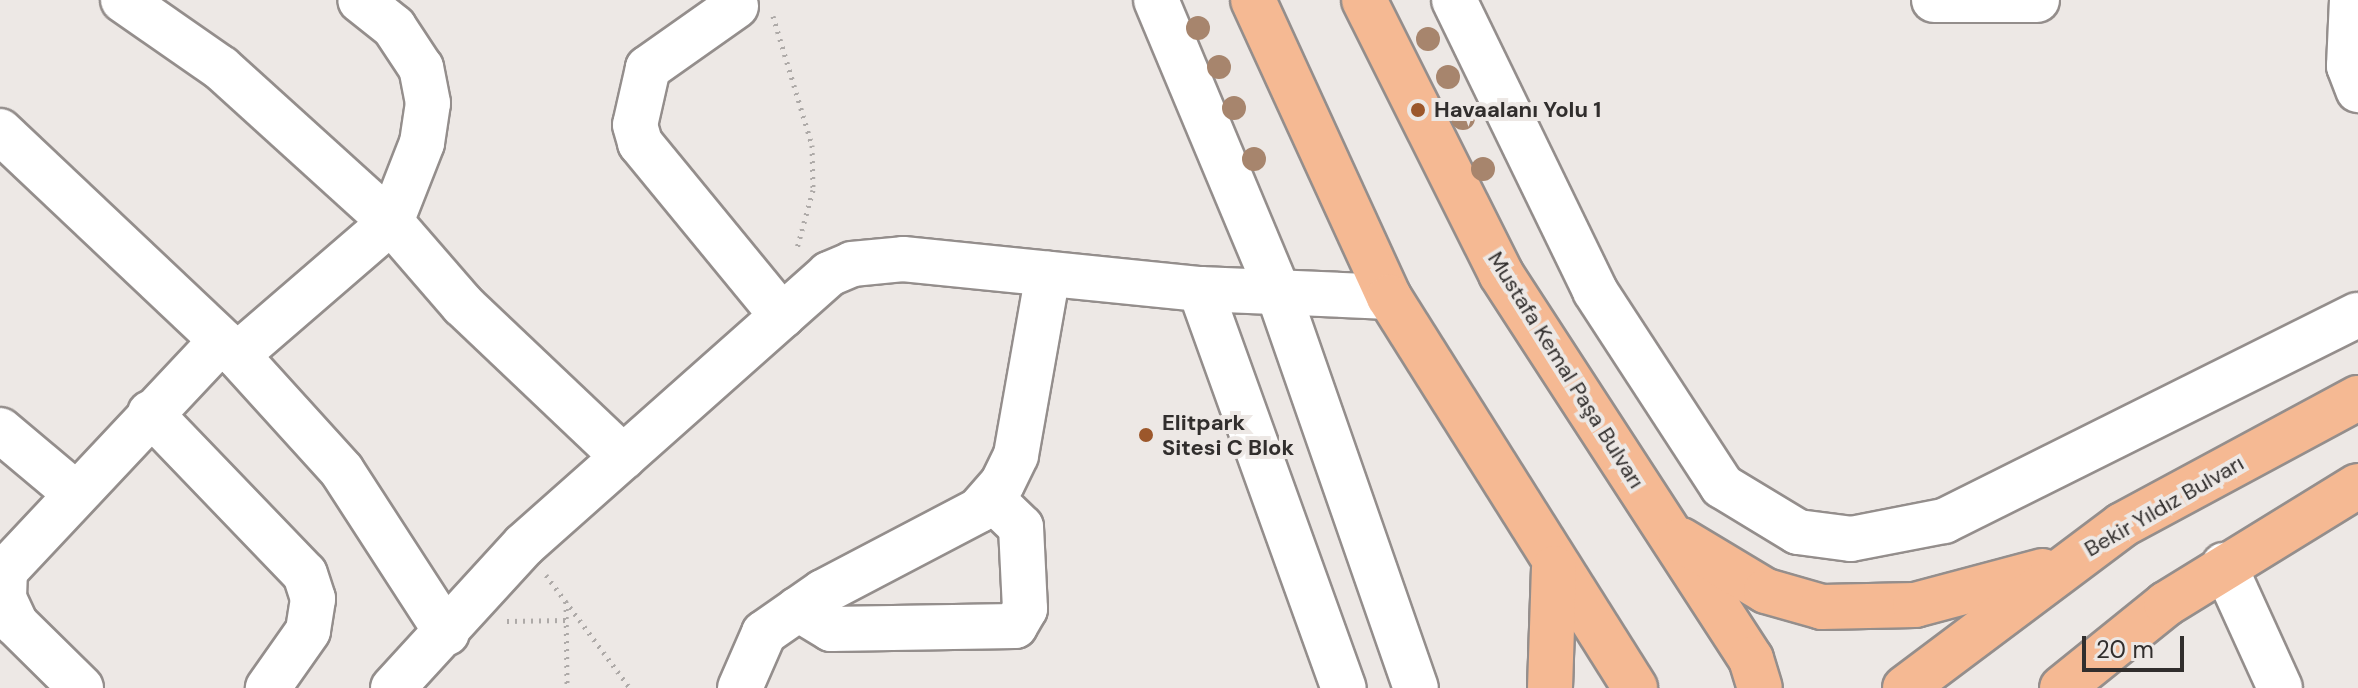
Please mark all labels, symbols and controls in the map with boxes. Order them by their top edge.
place label: Havaalanı Yolu 1 [1434,97,1601,123]
marker: Havaalanı Yolu 1 [1409,101,1427,119]
street label: Mustafa Kemal Paşa Bulvarı [1482,247,1650,493]
place label: Elitpark Sitesi C Blok [1162,409,1294,460]
marker: Elitpark Sitesi C Blok [1137,426,1155,444]
street label: Bekir Yıldız Bulvarı [2080,450,2248,562]
scale bar [2086,620,2188,670]
text: 20 m [2096,634,2154,665]

